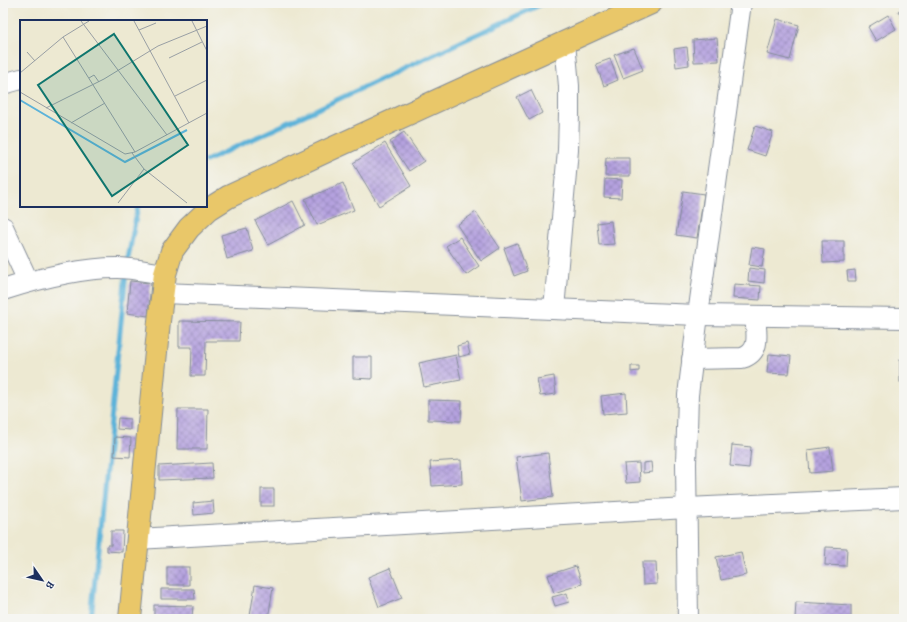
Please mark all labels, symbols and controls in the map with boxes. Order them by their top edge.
inset map [20,20,207,207]
north arrow [22,560,62,600]
text: B [42,578,59,593]

